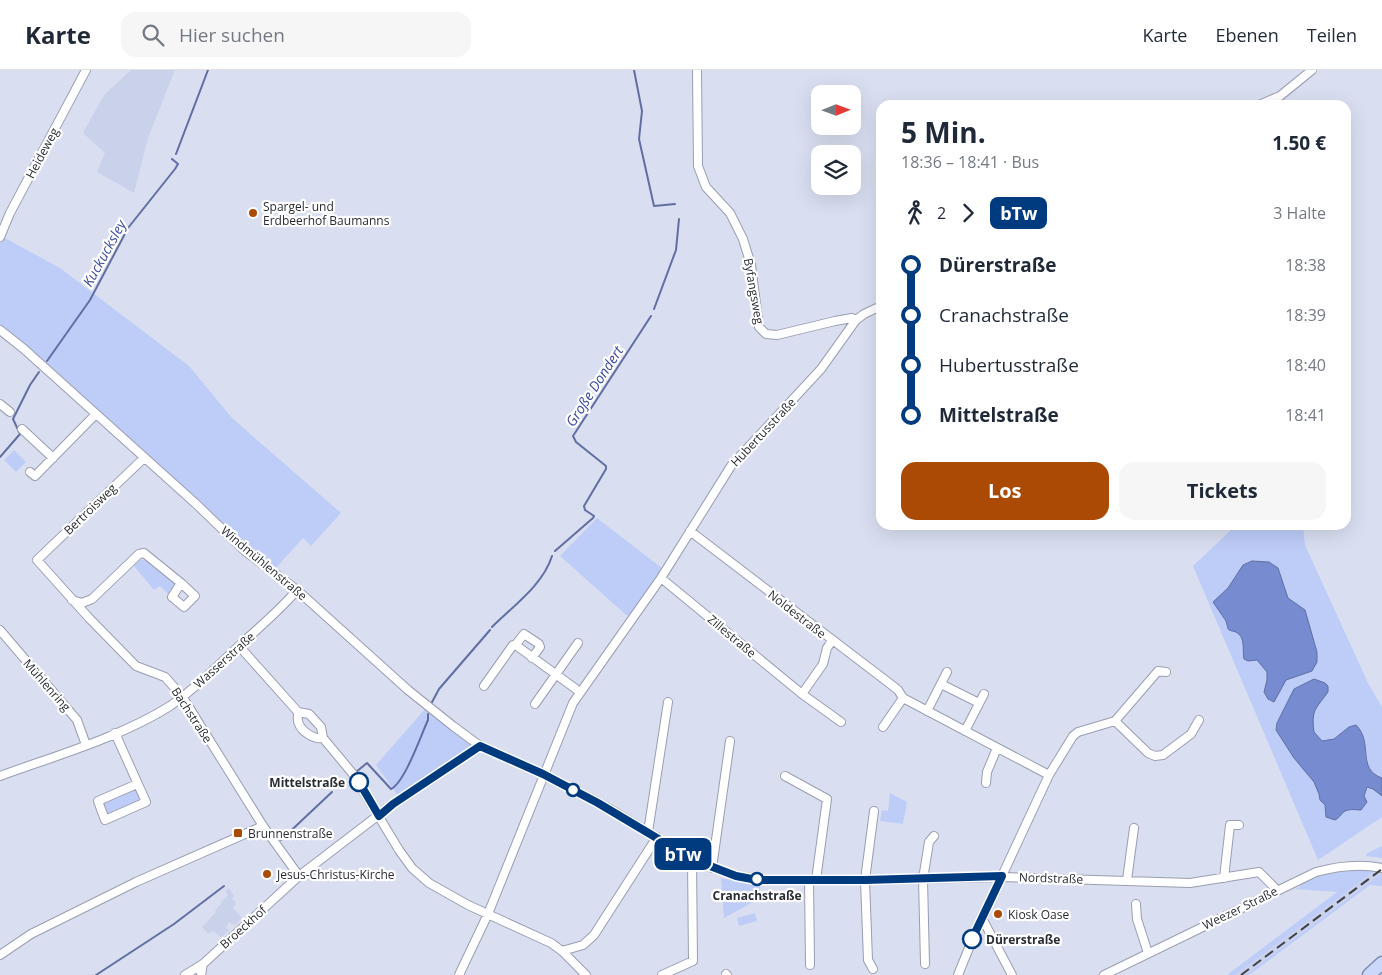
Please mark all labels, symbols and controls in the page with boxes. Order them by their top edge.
search box [121,12,471,57]
text: Karte [25,18,91,51]
icon: search [139,21,167,49]
text: Hier suchen [179,22,285,48]
text: Karte [1143,23,1187,47]
text: Ebenen [1215,23,1279,47]
text: Teilen [1307,23,1357,47]
north arrow [811,85,861,135]
map controls [811,85,861,195]
text: 5 Min. [901,113,986,151]
street label: Heideweg [22,124,63,181]
text: 1.50 € [1272,130,1326,156]
button: layers [811,145,861,195]
text: 18:36 – 18:41 · Bus [901,151,1039,173]
place label: Spargel- und Erdbeerhof Baumanns [263,198,390,229]
icon: walk [901,199,929,227]
icon: forward [954,199,982,227]
text: bTw [1000,201,1037,225]
text: 2 [937,202,946,224]
text: 3 Halte [1273,202,1326,224]
marker: Spargel- und Erdbeerhof Baumanns [247,207,259,219]
water label: Kuckucksley [78,215,131,290]
text: Dürerstraße [939,252,1057,278]
text: 18:38 [1285,254,1326,276]
street label: Byfangsweg [740,257,768,326]
text: Cranachstraße [939,302,1069,328]
text: 18:39 [1285,304,1326,326]
water label: Große Dondert [561,341,628,430]
text: Hubertusstraße [939,352,1079,378]
text: 18:40 [1285,354,1326,376]
street label: Hubertusstraße [727,394,800,470]
text: Mittelstraße [939,402,1059,428]
text: 18:41 [1285,404,1326,426]
button: Los [901,462,1109,520]
button: Tickets [1119,462,1326,520]
street label: Bertroisweg [60,479,120,538]
street label: Windmühlenstraße [217,522,311,604]
street label: Noldestraße [765,586,830,642]
street label: Zillestraße [704,611,760,661]
street label: Wasserstraße [190,628,258,692]
street label: Mühlenring [19,655,75,715]
street label: Bachstraße [168,684,217,746]
marker: Mittelstraße [349,772,369,792]
place label: Mittelstraße [269,774,345,791]
unlabelled marker [566,783,580,797]
place label: Brunnenstraße [248,825,333,842]
marker: Brunnenstraße [232,827,244,839]
line badge: bTw [654,838,712,870]
text: bTw [664,842,702,866]
place label: Jesus-Christus-Kirche [276,866,395,883]
marker: Jesus-Christus-Kirche [261,868,273,880]
street label: Nordstraße [1019,868,1084,888]
marker: Cranachstraße [750,872,764,886]
street label: Weezer Straße [1200,882,1281,934]
place label: Cranachstraße [712,887,802,904]
street label: Broeckhof [216,901,271,952]
place label: Kiosk Oase [1008,906,1069,923]
marker: Kiosk Oase [992,908,1004,920]
marker: Dürerstraße [962,929,982,949]
place label: Dürerstraße [986,931,1060,948]

